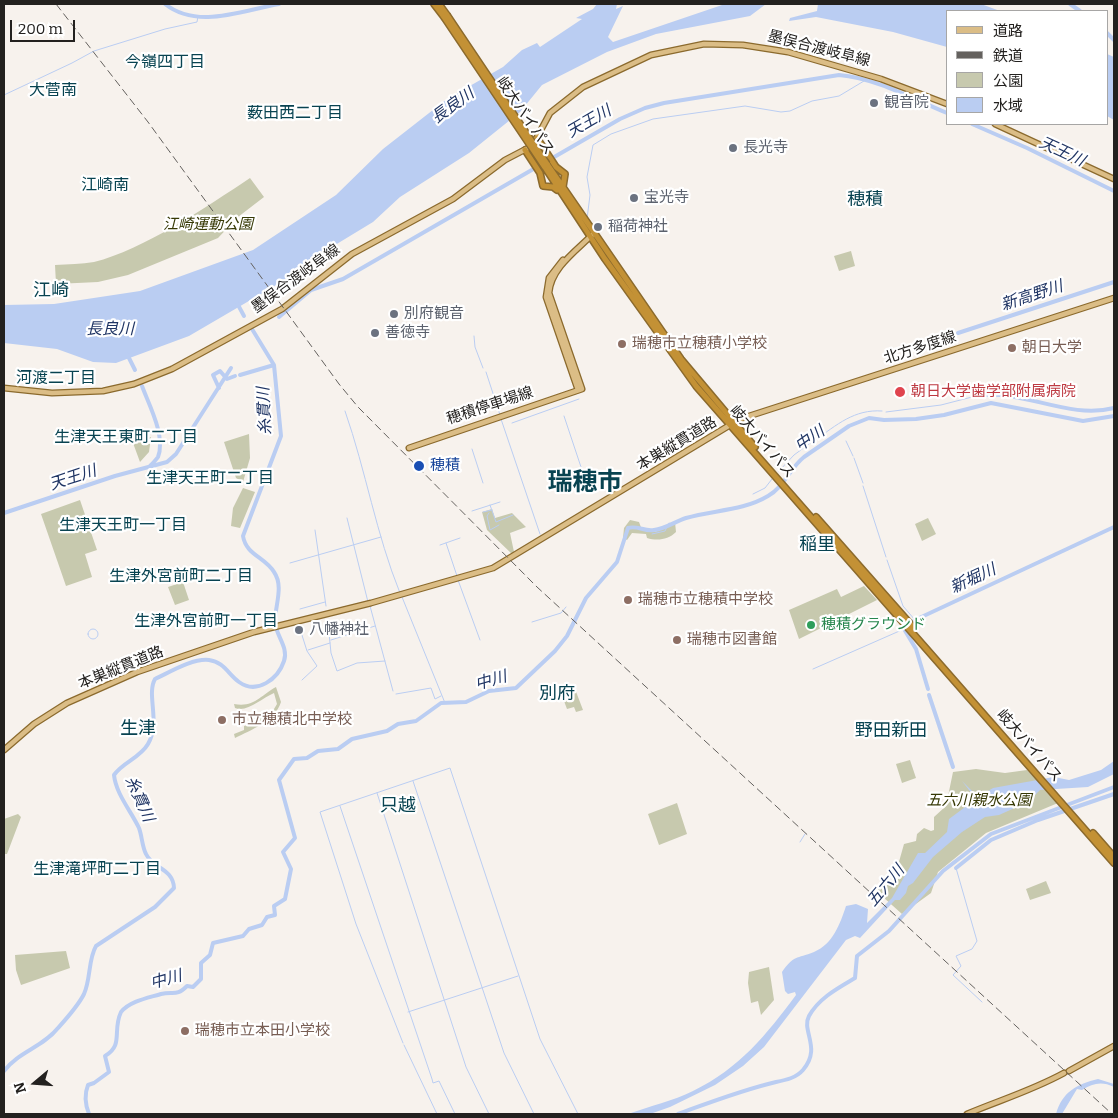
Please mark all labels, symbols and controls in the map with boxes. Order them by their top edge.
scale bar [12,10,78,42]
legend [946,10,1108,125]
text: 200 m [18,20,63,38]
text: 道路 [993,22,1023,40]
street label: 墨俣合渡岐阜線 [766,28,872,70]
text: 鉄道 [993,47,1023,65]
district label: 今嶺四丁目 [125,53,205,73]
text: 公園 [993,72,1023,90]
street label: 岐大バイパス [492,74,558,158]
district label: 大菅南 [29,81,77,101]
water label: 長良川 [428,84,478,128]
place label: 観音院 [884,94,929,112]
marker: 観音院 [868,97,880,109]
text: 水域 [993,97,1023,115]
water label: 天王川 [563,102,615,142]
district label: 薮田西二丁目 [247,104,343,124]
water label: 天王川 [1036,133,1088,171]
place label: 長光寺 [743,139,788,157]
marker: 長光寺 [727,142,739,154]
district label: 江崎南 [81,176,129,196]
place label: 宝光寺 [644,189,689,207]
district label: 穂積 [847,189,883,211]
marker: 宝光寺 [628,192,640,204]
park label: 江崎運動公園 [163,216,253,234]
place label: 稲荷神社 [608,218,668,236]
marker: 稲荷神社 [592,221,604,233]
street label: 墨俣合渡岐阜線 [248,241,344,317]
water label: 新高野川 [999,277,1065,315]
district label: 江崎 [33,280,69,302]
place label: 別府観音 [404,305,464,323]
marker: 別府観音 [388,308,400,320]
water label: 長良川 [86,320,134,340]
place label: 善徳寺 [385,324,430,342]
marker: 善徳寺 [369,327,381,339]
street label: 北方多度線 [882,328,958,368]
place label: 瑞穂市立穂積小学校 [632,335,767,353]
marker: 瑞穂市立穂積小学校 [616,338,628,350]
place label: 朝日大学 [1022,339,1082,357]
marker: 朝日大学 [1006,342,1018,354]
district label: 河渡二丁目 [16,369,96,389]
place label: 朝日大学歯学部附属病院 [911,383,1076,401]
street label: 穂積停車場線 [444,384,536,428]
marker: 朝日大学歯学部附属病院 [893,385,907,399]
water label: 糸貫川 [254,387,276,435]
street label: 岐大バイパス [726,402,798,482]
street label: 本巣縦貫道路 [634,413,720,475]
water label: 中川 [791,422,829,456]
district label: 生津天王東町二丁目 [54,428,198,448]
place label: 穂積 [430,457,460,475]
marker: 穂積 [412,459,426,473]
water label: 天王川 [47,461,99,495]
district label: 瑞穂市 [548,468,622,498]
district label: 生津天王町二丁目 [146,469,274,489]
district label: 生津天王町一丁目 [59,516,187,536]
district label: 稲里 [799,534,835,556]
water label: 新堀川 [947,560,999,598]
district label: 生津外宮前町二丁目 [109,567,253,587]
place label: 瑞穂市立穂積中学校 [638,591,773,609]
marker: 瑞穂市立穂積中学校 [622,594,634,606]
district label: 生津外宮前町一丁目 [134,612,278,632]
place label: 穂積グラウンド [821,616,926,634]
marker: 穂積グラウンド [805,619,817,631]
place label: 八幡神社 [309,621,369,639]
marker: 八幡神社 [293,624,305,636]
place label: 瑞穂市図書館 [687,631,777,649]
marker: 瑞穂市図書館 [671,634,683,646]
street label: 本巣縦貫道路 [76,643,166,693]
water label: 中川 [473,667,509,695]
district label: 別府 [539,683,575,705]
street label: 岐大バイパス [993,706,1065,786]
place label: 市立穂積北中学校 [232,711,352,729]
marker: 市立穂積北中学校 [216,714,228,726]
district label: 生津 [120,718,156,740]
district label: 野田新田 [855,720,927,742]
water label: 糸貫川 [120,773,158,825]
park label: 五六川親水公園 [927,792,1031,810]
district label: 只越 [380,795,416,817]
district label: 生津滝坪町二丁目 [33,860,161,880]
water label: 五六川 [863,861,909,911]
water label: 中川 [148,967,184,993]
place label: 瑞穂市立本田小学校 [195,1022,330,1040]
marker: 瑞穂市立本田小学校 [179,1025,191,1037]
north arrow [10,1058,60,1108]
text: N [11,1080,30,1096]

